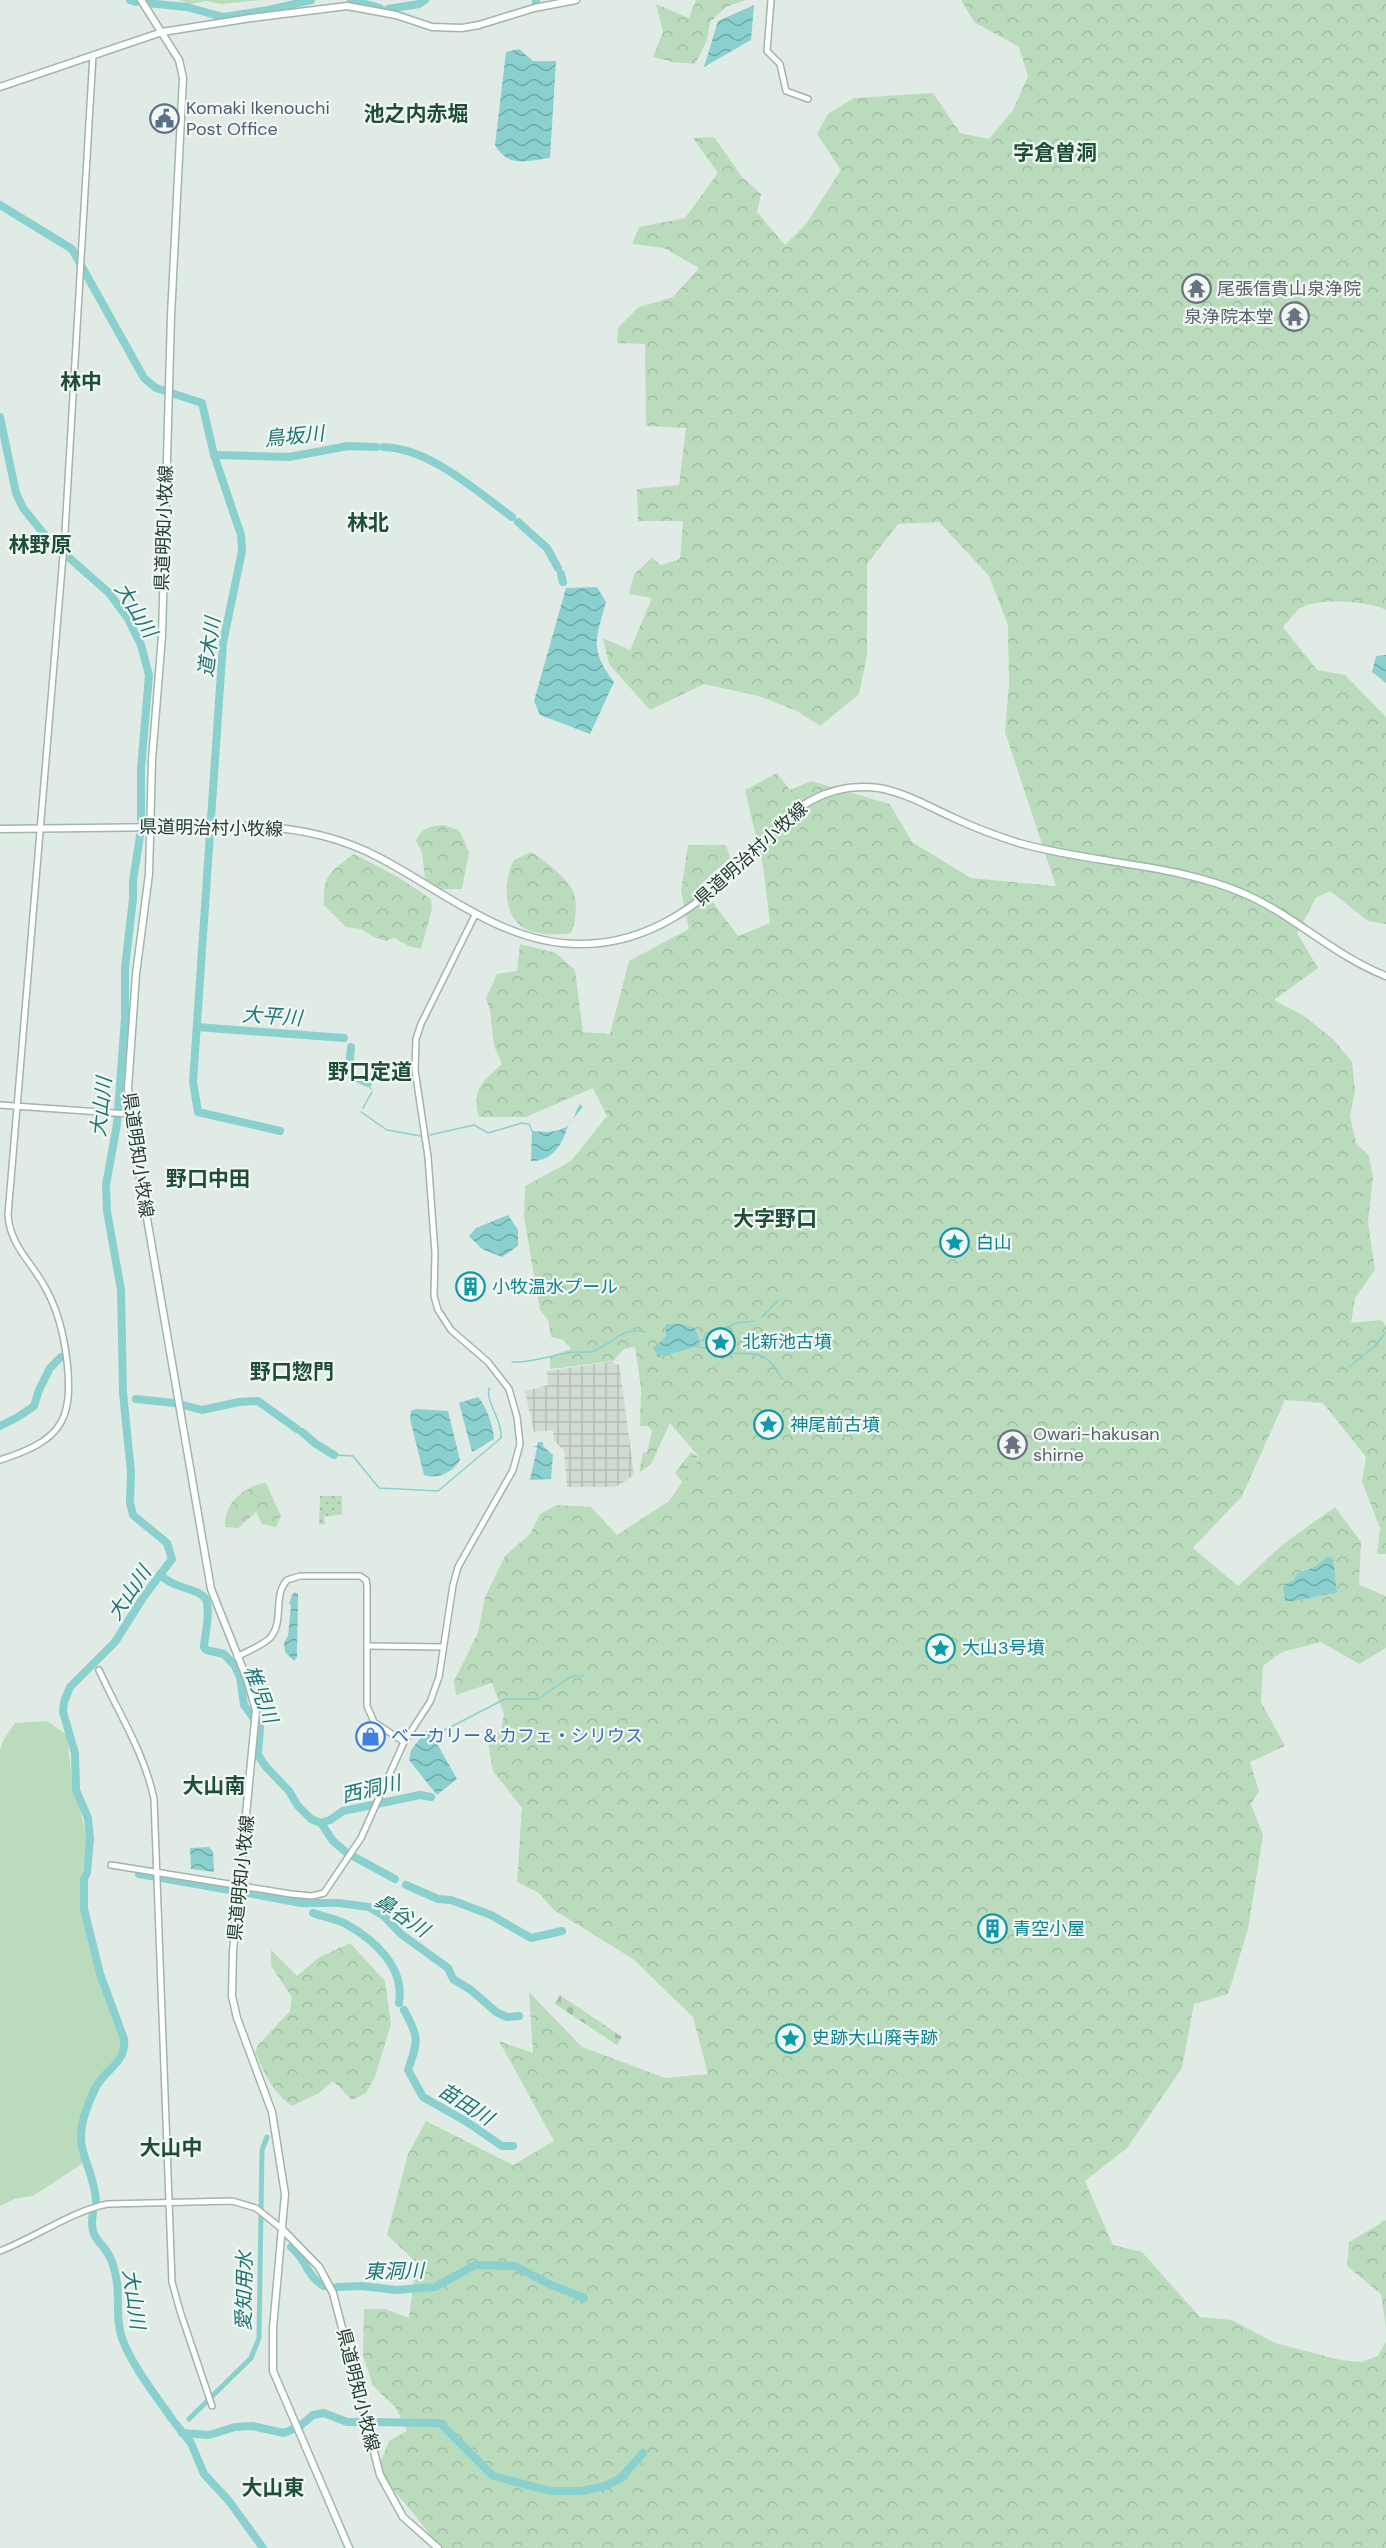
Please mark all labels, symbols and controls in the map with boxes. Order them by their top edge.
place label: Komaki Ikenouchi Post Office [186,96,330,141]
district label: 池之内赤堀 [364,100,469,128]
public building icon: Komaki Ikenouchi Post Office [149,102,181,134]
district label: 字倉曽洞 [1013,139,1097,167]
temple icon: 尾張信貴山泉浄院 [1180,273,1212,305]
place label: 尾張信貴山泉浄院 [1217,277,1361,301]
temple icon: 泉浄院本堂 [1279,301,1311,333]
place label: 泉浄院本堂 [1184,305,1274,329]
district label: 林中 [60,368,102,396]
water label: 鳥坂川 [263,420,327,452]
street label: 県道明知小牧線 [150,465,178,591]
district label: 林北 [347,509,389,537]
district label: 林野原 [9,531,72,559]
water label: 大山川 [109,578,164,644]
water label: 道木川 [192,614,226,678]
street label: 県道明治村小牧線 [689,797,813,911]
street label: 県道明治村小牧線 [139,815,283,841]
water label: 大平川 [241,1001,305,1031]
district label: 野口定道 [328,1058,412,1086]
water label: 大山川 [85,1074,117,1138]
street label: 県道明知小牧線 [117,1091,159,1219]
district label: 野口中田 [166,1165,250,1193]
district label: 大字野口 [733,1205,817,1233]
place icon: 白山 [939,1227,971,1259]
place label: 白山 [976,1231,1012,1255]
building icon: 小牧温水プール [455,1271,487,1303]
place label: 小牧温水プール [492,1275,618,1299]
place icon: 北新池古墳 [705,1326,737,1358]
place label: 北新池古墳 [742,1330,832,1354]
district label: 野口惣門 [250,1358,334,1386]
place icon: 神尾前古墳 [753,1409,785,1441]
place label: 神尾前古墳 [790,1413,880,1437]
place label: Owari-hakusan shirne [1033,1422,1160,1467]
temple icon: Owari-hakusan shirne [996,1428,1028,1460]
water label: 大山川 [101,1559,158,1625]
place icon: 大山3号墳 [925,1632,957,1664]
place label: 大山3号墳 [962,1636,1045,1660]
water label: 椎児川 [238,1661,285,1729]
shop icon: ベーカリー＆カフェ・シリウス [354,1720,386,1752]
place label: ベーカリー＆カフェ・シリウス [391,1724,643,1748]
water label: 西洞川 [339,1769,405,1808]
district label: 大山南 [183,1772,246,1800]
street label: 県道明知小牧線 [222,1814,260,1942]
water label: 鼻谷川 [370,1887,436,1944]
building icon: 青空小屋 [976,1913,1008,1945]
place label: 青空小屋 [1013,1917,1085,1941]
place icon: 史跡大山廃寺跡 [775,2022,807,2054]
place label: 史跡大山廃寺跡 [812,2026,938,2050]
water label: 苗田川 [434,2077,500,2132]
district label: 大山中 [140,2134,203,2162]
water label: 愛知用水 [230,2249,258,2331]
water label: 東洞川 [364,2257,426,2285]
water label: 大山川 [117,2267,151,2332]
street label: 県道明知小牧線 [331,2326,385,2454]
district label: 大山東 [242,2474,305,2502]

